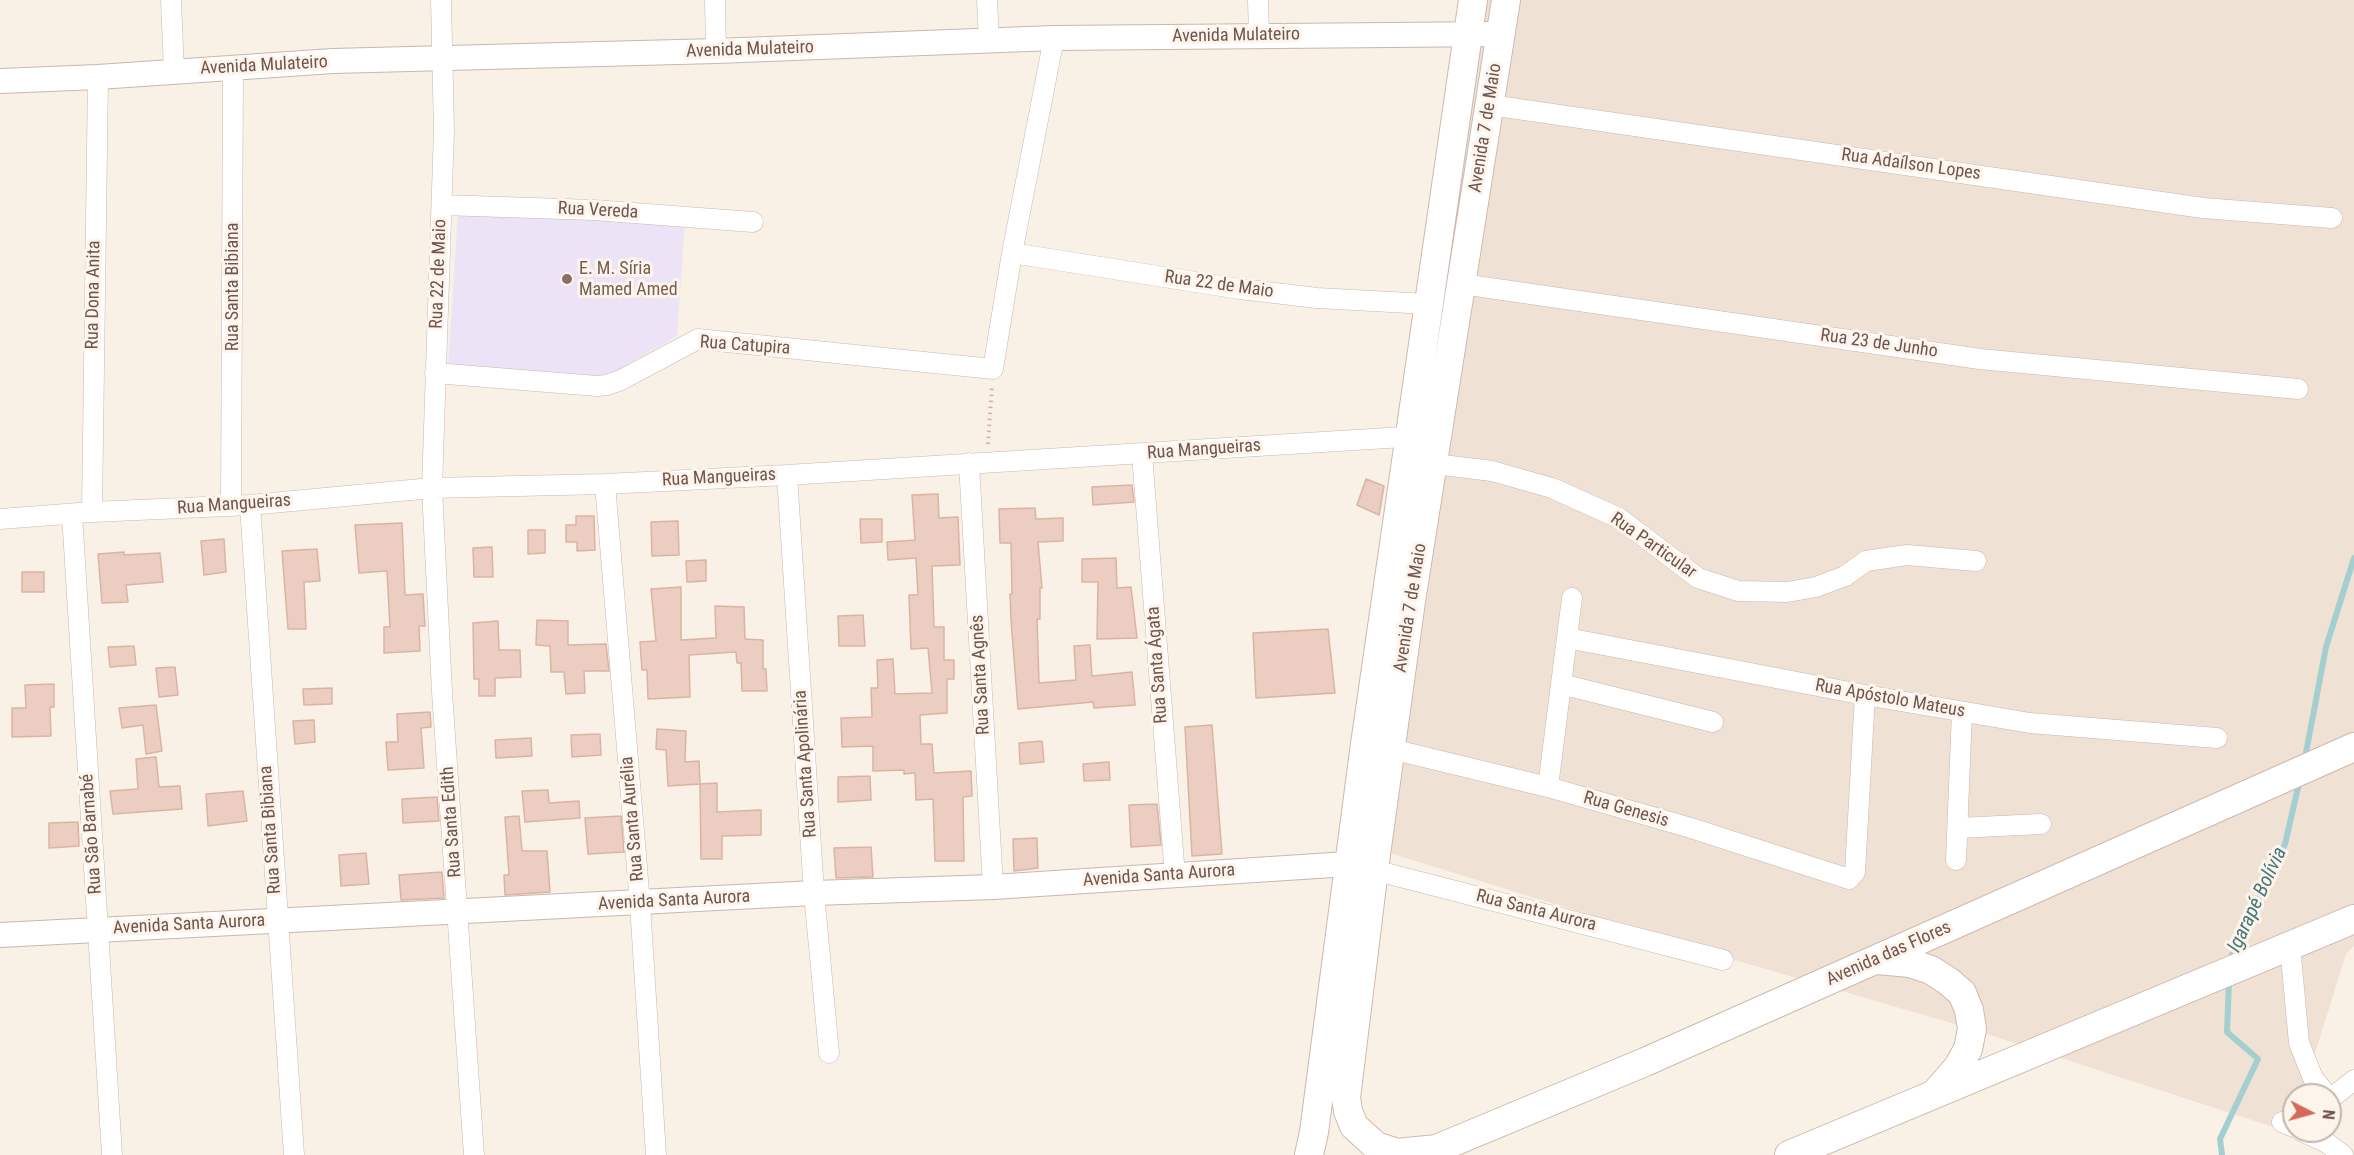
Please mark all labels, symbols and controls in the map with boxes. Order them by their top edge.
street label: Avenida Mulateiro [1172,24,1300,48]
street label: Avenida Mulateiro [686,37,814,63]
street label: Avenida Mulateiro [200,52,328,80]
street label: Avenida 7 de Maio [1465,62,1507,194]
street label: Rua Adaílson Lopes [1840,145,1982,185]
street label: Rua Vereda [557,198,639,224]
street label: Rua 22 de Maio [426,219,452,329]
street label: Rua Santa Bibiana [222,223,244,351]
street label: Rua Dona Anita [82,240,106,350]
place label: E. M. Síria Mamed Amed [579,258,678,300]
street label: Rua 22 de Maio [1163,267,1275,303]
marker: E. M. Síria Mamed Amed [560,272,574,286]
street label: Rua 23 de Junho [1819,325,1939,363]
street label: Rua Catupira [699,332,791,360]
street label: Rua Mangueiras [1146,435,1262,465]
street label: Rua Mangueiras [661,464,777,492]
street label: Rua Mangueiras [176,490,292,520]
street label: Rua Particular [1606,508,1700,584]
street label: Avenida 7 de Maio [1390,542,1432,674]
street label: Rua Santa Ágata [1143,606,1173,724]
street label: Rua Santa Agnês [967,614,995,736]
street label: Rua Apóstolo Mateus [1813,675,1967,723]
street label: Rua Santa Apolinária [790,689,822,839]
street label: Rua Santa Aurélia [617,756,649,882]
street label: Rua Santa Bibiana [256,765,286,895]
street label: Rua Santa Edith [437,766,467,878]
street label: Rua São Barnabé [77,773,107,895]
street label: Rua Genesis [1581,788,1671,832]
water label: Igarapé Bolívia [2223,844,2293,956]
street label: Avenida Santa Aurora [1082,860,1236,892]
street label: Avenida Santa Aurora [597,886,751,916]
street label: Rua Santa Aurora [1474,886,1598,936]
street label: Avenida Santa Aurora [112,910,266,940]
street label: Avenida das Flores [1823,917,1955,991]
north arrow [2282,1083,2342,1143]
text: N [2318,1109,2338,1121]

